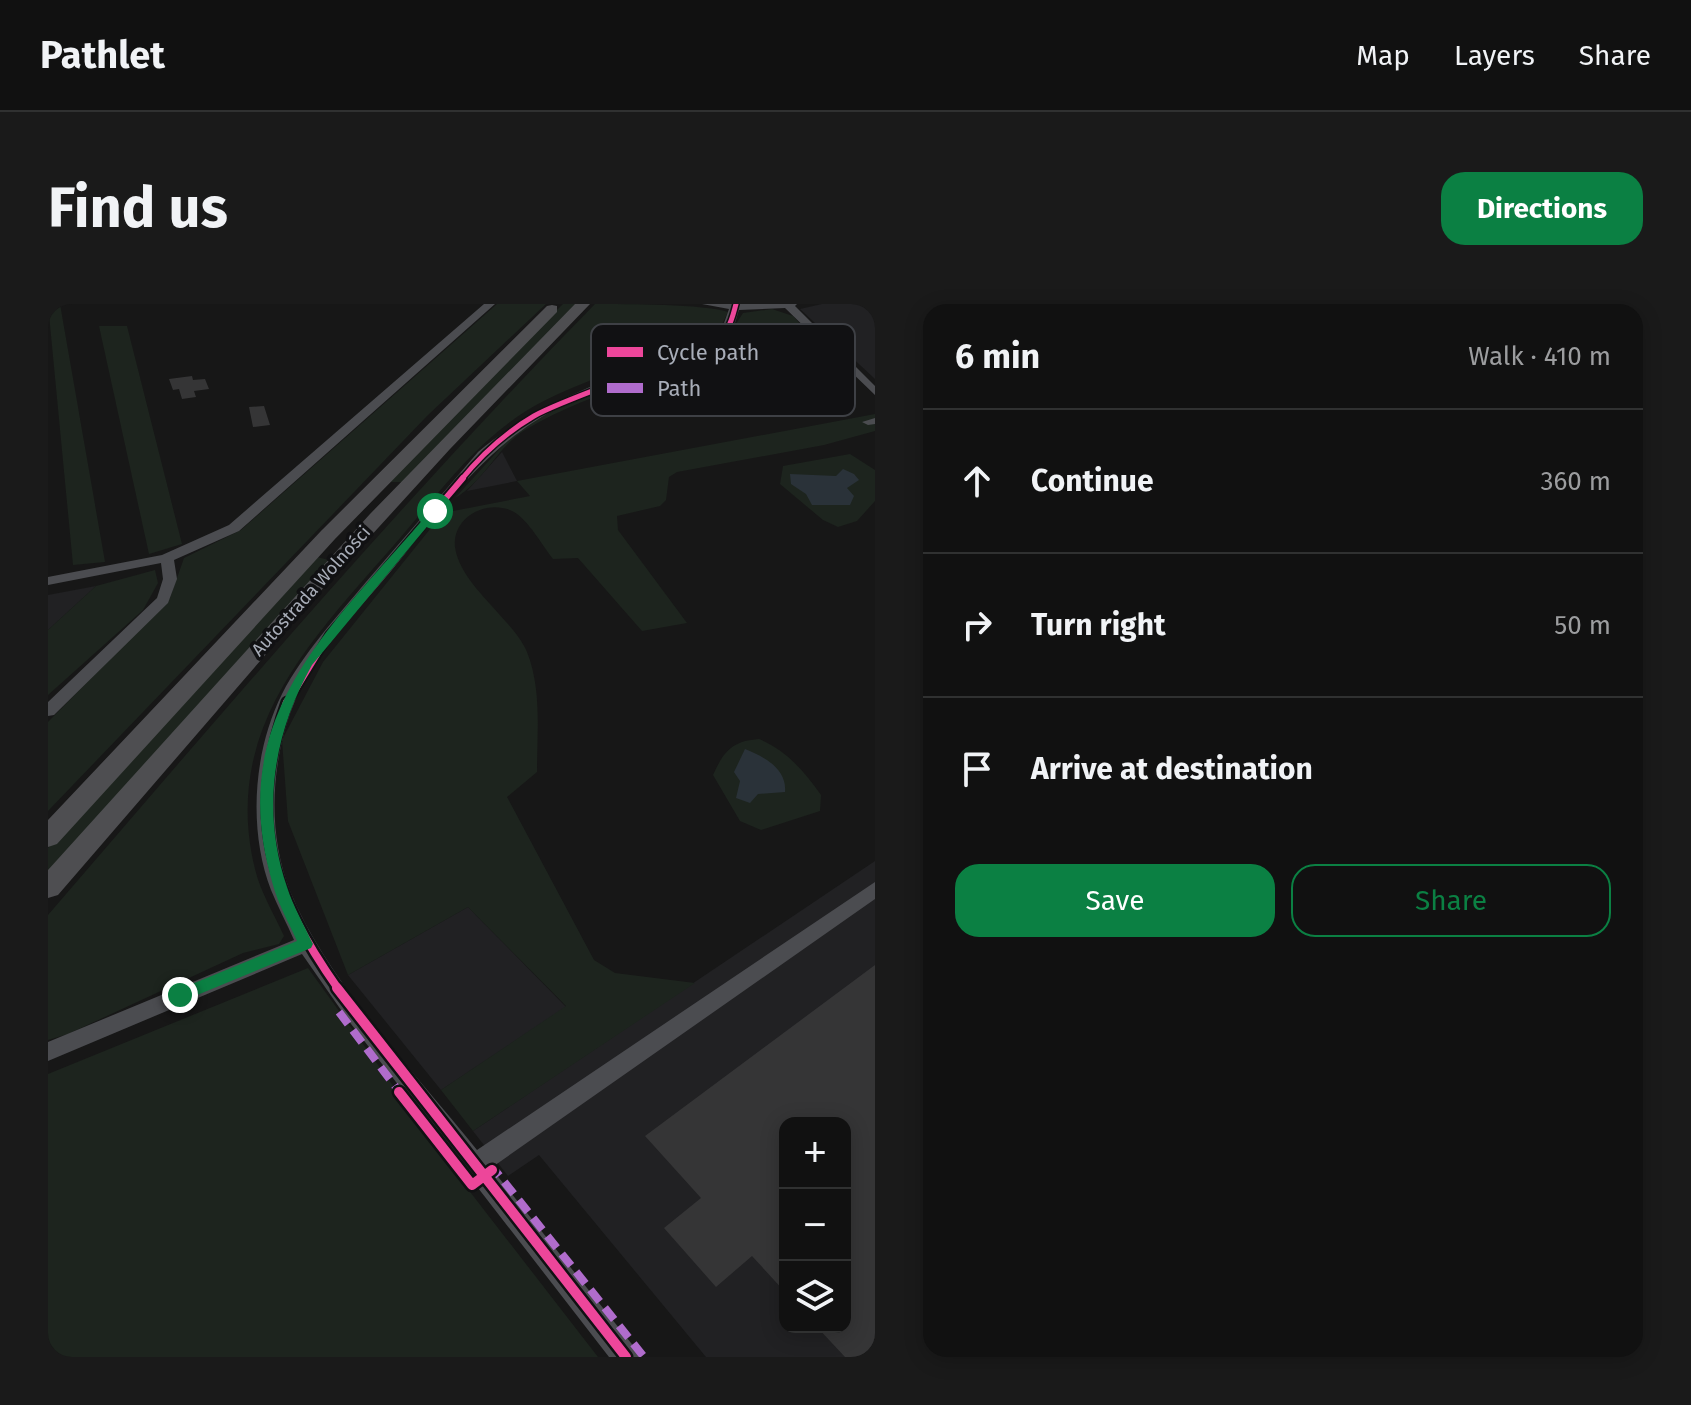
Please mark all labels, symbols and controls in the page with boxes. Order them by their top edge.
text: Pathlet [40,32,165,78]
text: Map [1356,39,1410,72]
text: Layers [1454,39,1535,72]
text: Share [1579,39,1651,72]
button: Directions [1441,172,1643,245]
text: Find us [48,175,228,242]
legend [591,324,855,416]
text: 6 min [955,336,1040,377]
text: Cycle path [657,339,759,366]
text: Walk · 410 m [1468,341,1611,372]
text: Path [657,375,701,402]
icon: ahead [955,459,999,503]
text: Continue [1031,463,1154,499]
text: 360 m [1540,466,1611,497]
route start [417,493,453,529]
street label: Autostrada Wolności [247,521,375,661]
icon: right [955,603,999,647]
text: Turn right [1031,607,1166,643]
text: 50 m [1554,610,1611,641]
icon: arrive [955,747,999,791]
text: Arrive at destination [1031,751,1313,787]
button: Save [955,864,1275,937]
button: Share [1291,864,1611,937]
route end [162,977,198,1013]
map controls [779,1117,851,1333]
button: + [779,1117,851,1189]
button: − [779,1189,851,1261]
button: layers [779,1261,851,1333]

